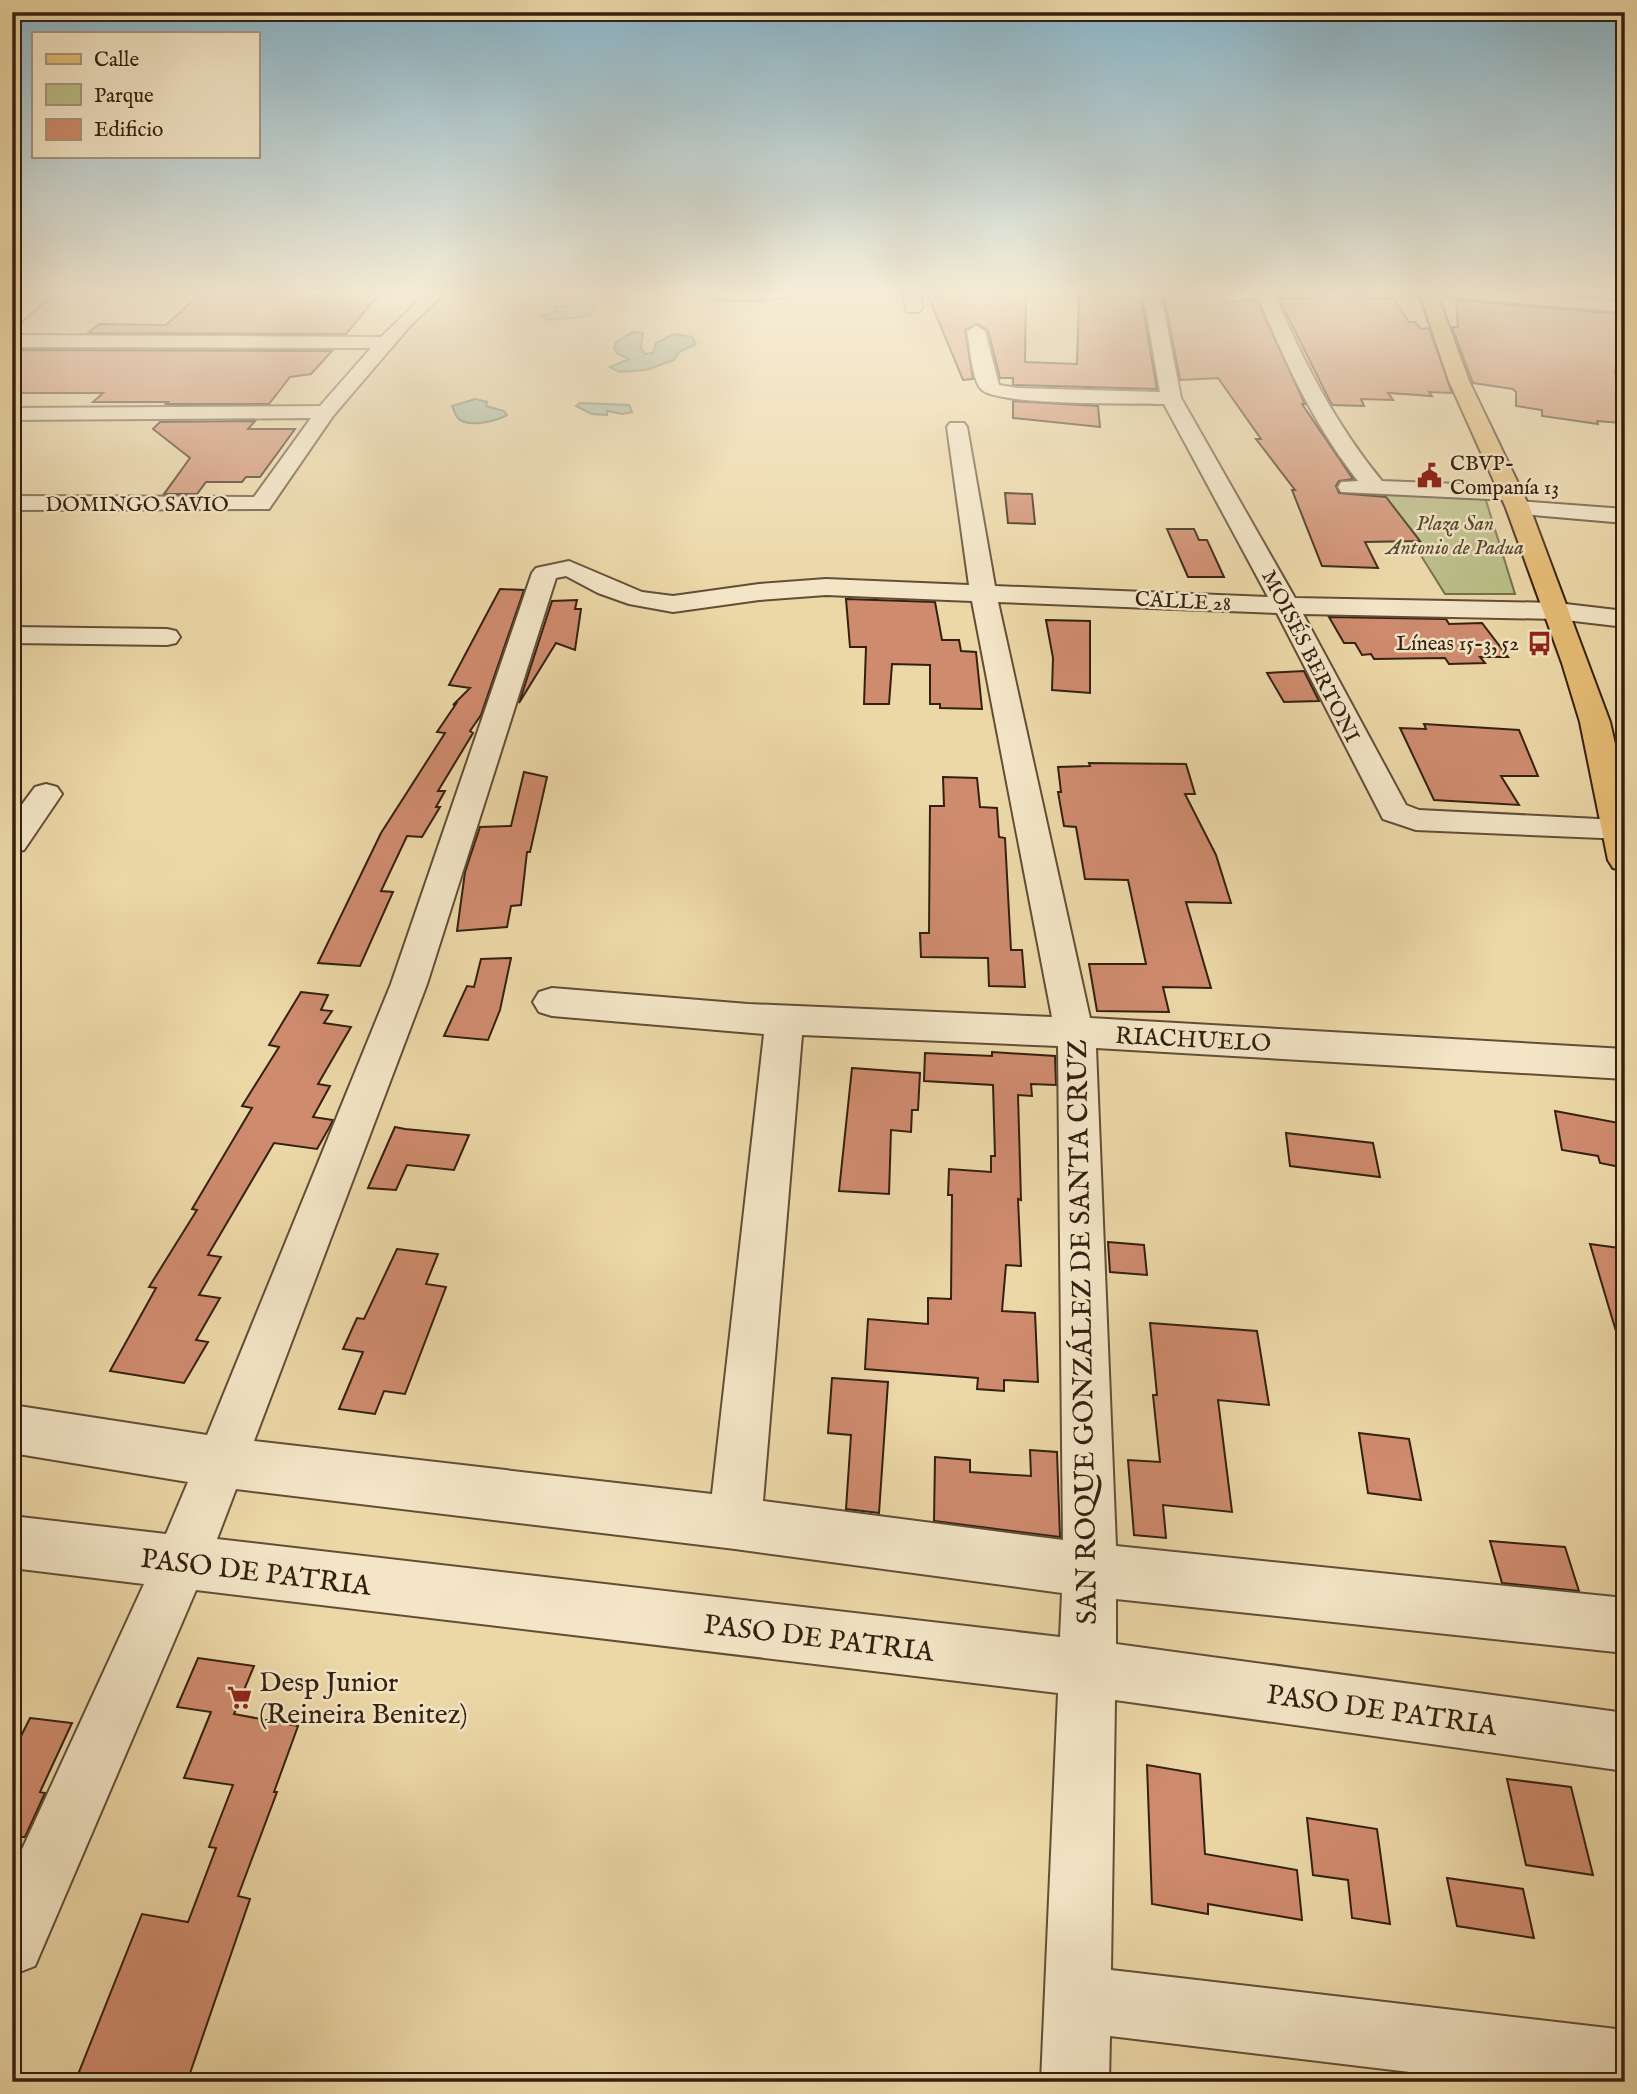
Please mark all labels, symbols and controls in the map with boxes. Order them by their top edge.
legend [32,32,259,158]
text: Calle [94,47,139,74]
text: Parque [94,83,154,110]
text: Edificio [94,117,163,144]
place label: CBVP- Companía 13 [1450,451,1559,502]
public building icon: CBVP- Companía 13 [1416,461,1444,489]
street label: DOMINGO SAVIO [45,492,229,519]
park label: Plaza San Antonio de Padua [1384,511,1524,562]
street label: MOISÉS BERTONI [1254,565,1366,747]
street label: CALLE 28 [1134,586,1232,618]
bus stop icon: Líneas 15-3, 52 [1525,629,1553,657]
place label: Líneas 15-3, 52 [1396,631,1519,658]
street label: RIACHUELO [1114,1021,1272,1060]
street label: SAN ROQUE GONZÁLEZ DE SANTA CRUZ [1060,1039,1106,1625]
street label: PASO DE PATRIA [138,1542,374,1605]
street label: PASO DE PATRIA [701,1608,937,1671]
place label: Desp Junior (Reineira Benitez) [259,1666,468,1733]
street label: PASO DE PATRIA [1264,1678,1500,1745]
supermarket icon: Desp Junior (Reineira Benitez) [225,1683,253,1711]

